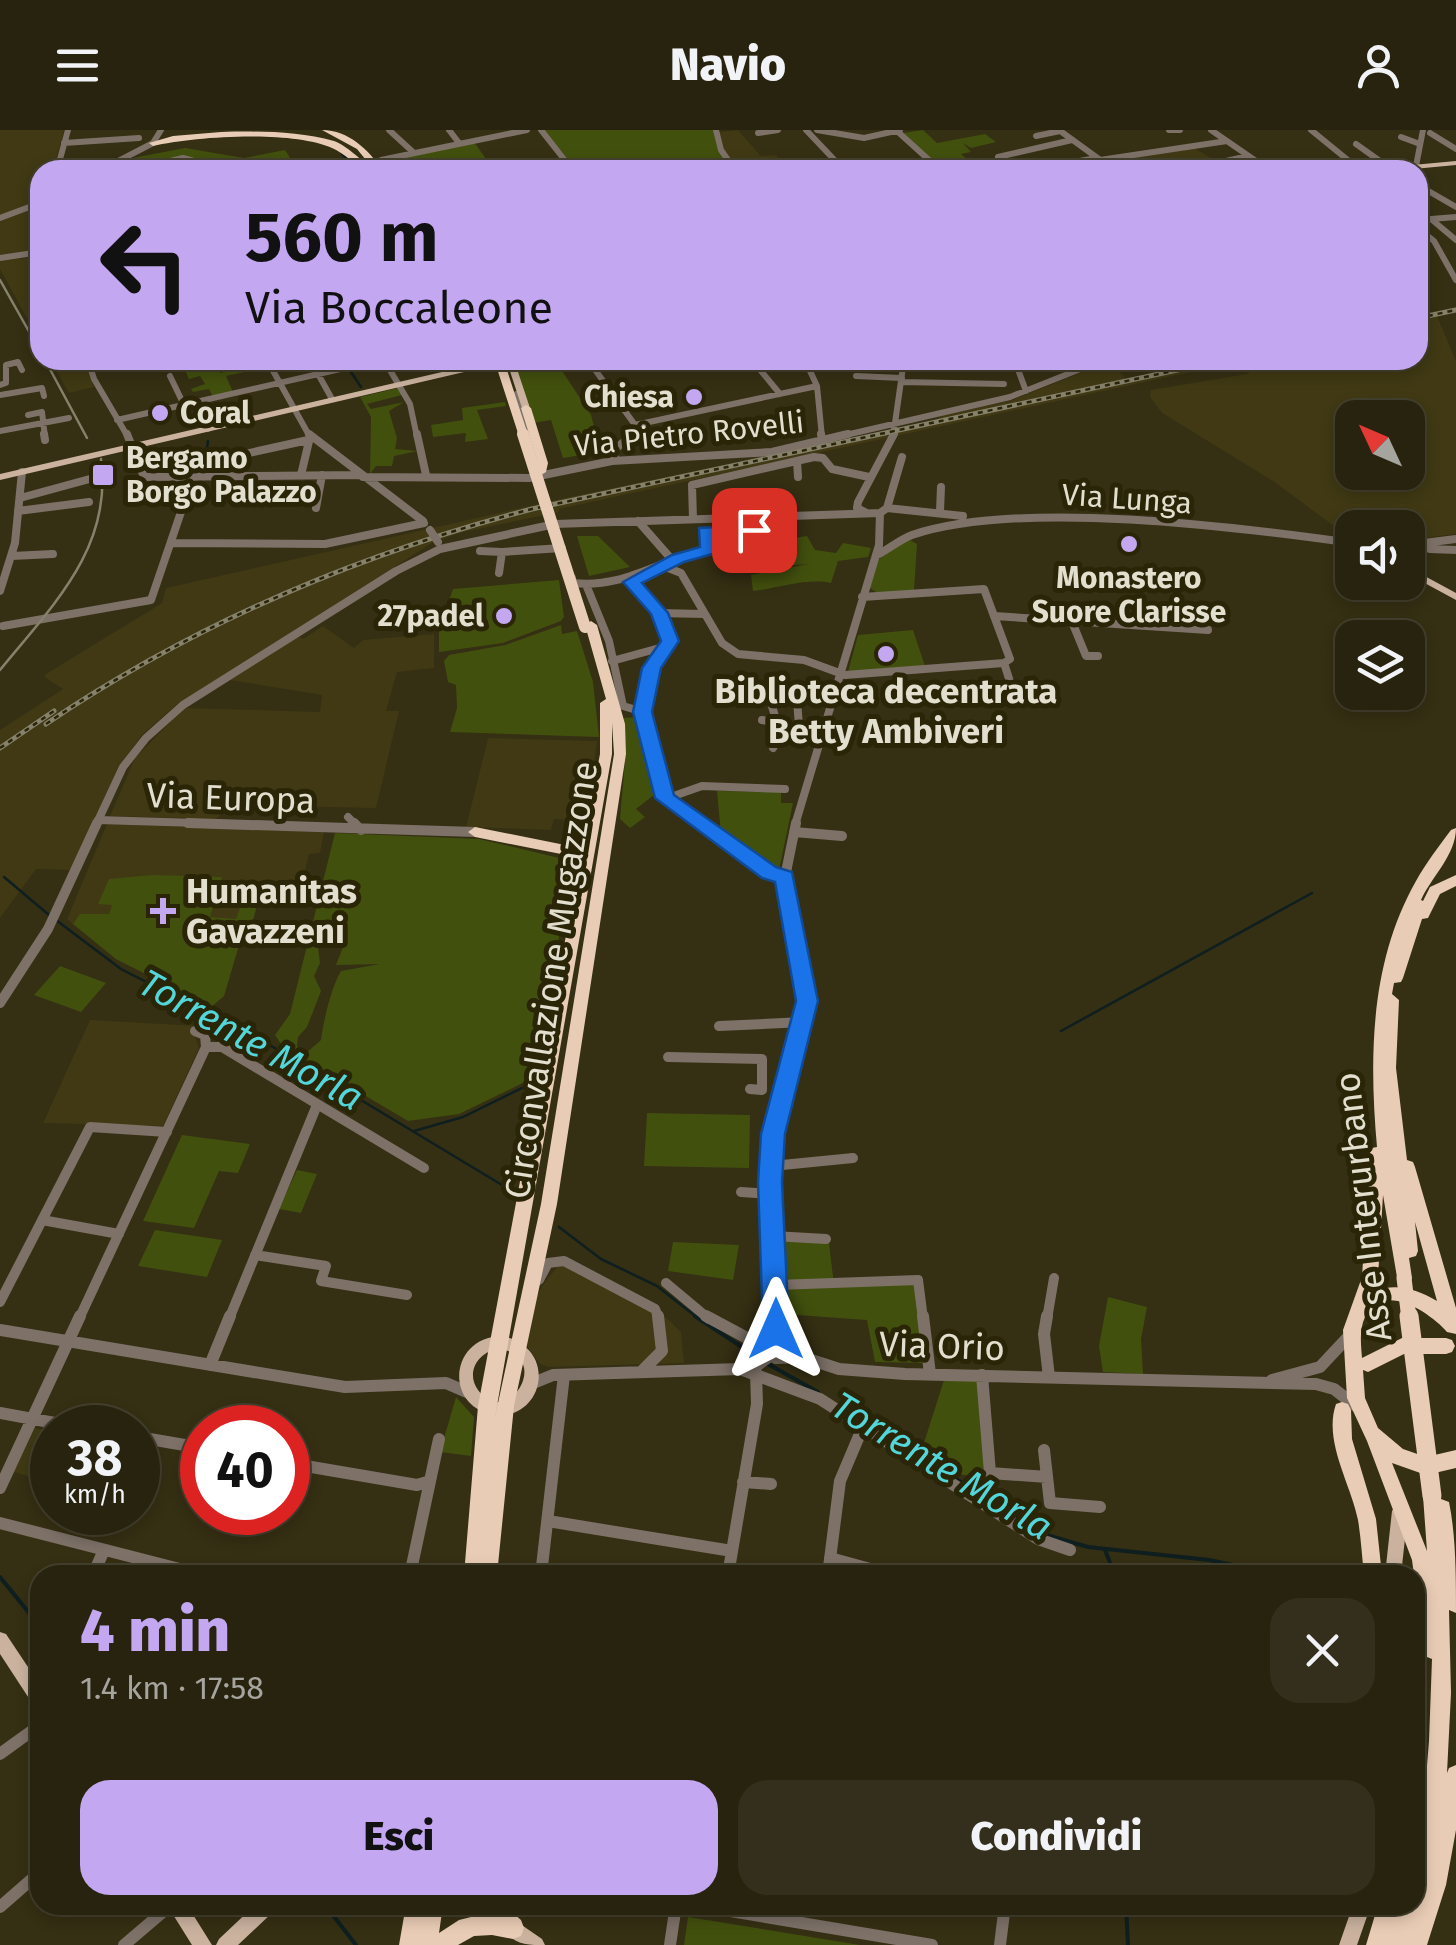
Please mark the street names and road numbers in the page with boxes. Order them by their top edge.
street label: Via Pietro Rovelli [572,404,806,464]
street label: Via Lunga [1061,476,1193,522]
street label: Circonvallazione Mugazzone [496,758,606,1202]
street label: Via Europa [146,774,316,822]
street label: Asse Interurbano [1326,1070,1400,1344]
street label: Via Orio [878,1323,1006,1369]

